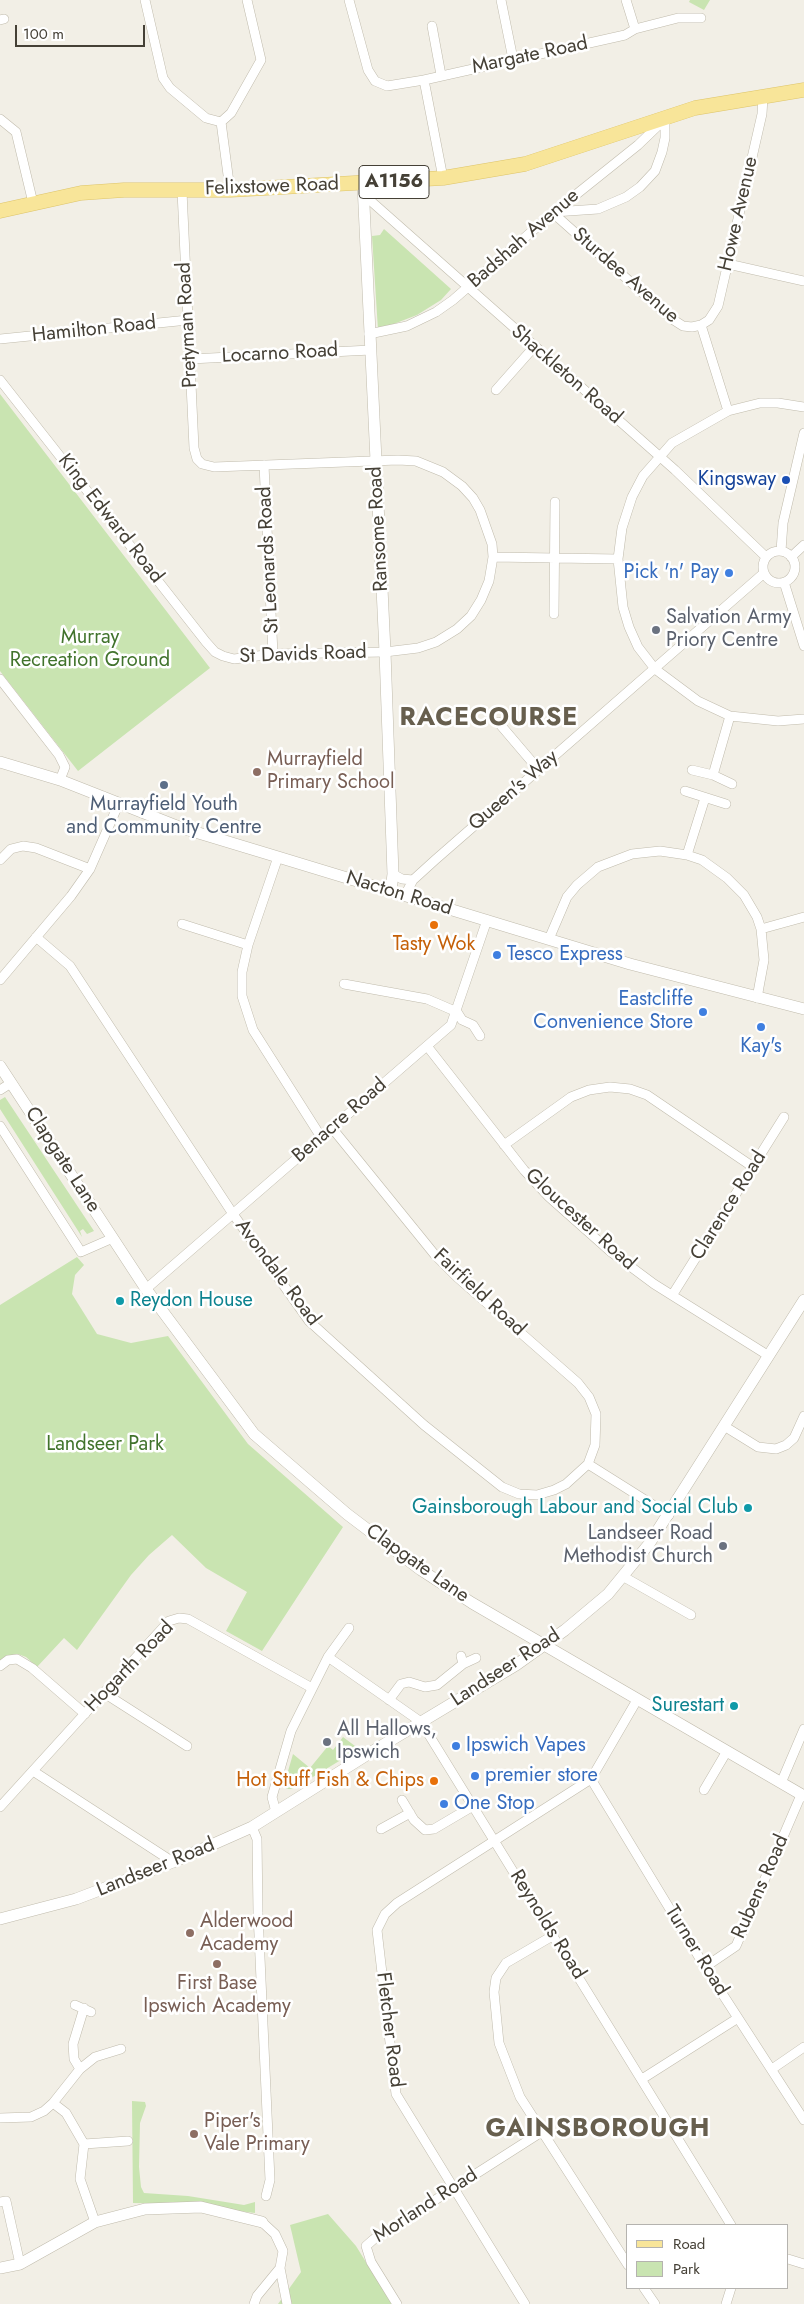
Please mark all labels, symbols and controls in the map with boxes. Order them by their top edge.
scale bar [18,15,148,47]
text: 100 m [23,23,64,45]
street label: Margate Road [470,32,590,80]
street label: Howe Avenue [714,154,764,274]
road number: A1156 [359,166,429,198]
street label: Felixstowe Road [205,173,339,201]
street label: Badshah Avenue [464,184,584,294]
street label: Sturdee Avenue [567,223,683,329]
street label: Pretyman Road [173,262,203,388]
street label: Hamilton Road [31,312,157,348]
street label: Shackleton Road [505,320,627,430]
street label: Locarno Road [221,339,339,369]
street label: King Edward Road [52,450,168,588]
street label: Ransome Road [364,466,394,592]
place label: Kingsway [698,468,776,492]
marker: Kingsway [780,474,792,486]
street label: St Leonards Road [253,486,285,634]
place label: Pick 'n' Pay [624,561,719,585]
marker: Pick 'n' Pay [723,567,735,579]
place label: Salvation Army Priory Centre [666,606,791,653]
marker: Salvation Army Priory Centre [650,624,662,636]
park label: Murray Recreation Ground [10,626,170,673]
street label: St Davids Road [239,641,367,669]
district label: RACECOURSE [398,704,580,734]
street label: Queen's Way [464,746,564,836]
place label: Murrayfield Primary School [267,748,395,795]
marker: Murrayfield Primary School [251,766,263,778]
marker: Murrayfield Youth and Community Centre [158,779,170,791]
place label: Murrayfield Youth and Community Centre [66,793,262,840]
street label: Nacton Road [343,866,455,922]
marker: Tasty Wok [428,919,440,931]
place label: Tasty Wok [393,933,475,957]
place label: Tesco Express [507,943,623,967]
marker: Tesco Express [491,949,503,961]
place label: Eastcliffe Convenience Store [533,988,693,1035]
marker: Eastcliffe Convenience Store [697,1006,709,1018]
marker: Kay's [755,1021,767,1033]
place label: Kay's [740,1035,782,1059]
street label: Benacre Road [288,1074,392,1168]
street label: Clapgate Lane [19,1103,105,1217]
street label: Clarence Road [686,1147,772,1265]
street label: Gloucester Road [520,1164,640,1276]
street label: Avondale Road [229,1215,325,1331]
street label: Fairfield Road [428,1244,530,1342]
place label: Reydon House [130,1289,253,1313]
marker: Reydon House [114,1295,126,1307]
park label: Landseer Park [46,1433,164,1457]
place label: Gainsborough Labour and Social Club [412,1496,738,1520]
marker: Gainsborough Labour and Social Club [742,1502,754,1514]
street label: Clapgate Lane [361,1520,473,1608]
place label: Landseer Road Methodist Church [564,1522,713,1569]
marker: Landseer Road Methodist Church [717,1540,729,1552]
street label: Hogarth Road [81,1616,179,1718]
street label: Landseer Road [447,1624,565,1712]
place label: Surestart [652,1694,724,1718]
marker: Surestart [728,1700,740,1712]
place label: All Hallows, Ipswich [337,1718,437,1765]
place label: Ipswich Vapes [466,1734,586,1758]
marker: All Hallows, Ipswich [321,1736,333,1748]
marker: Ipswich Vapes [450,1740,462,1752]
place label: premier store [485,1764,598,1788]
place label: Hot Stuff Fish & Chips [236,1769,424,1793]
marker: premier store [469,1770,481,1782]
marker: Hot Stuff Fish & Chips [428,1775,440,1787]
place label: One Stop [454,1792,535,1816]
marker: One Stop [438,1798,450,1810]
street label: Rubens Road [727,1831,795,1943]
street label: Landseer Road [93,1833,219,1903]
street label: Reynolds Road [504,1866,590,1984]
street label: Turner Road [659,1901,733,2001]
place label: Alderwood Academy [200,1910,293,1957]
marker: Alderwood Academy [184,1927,196,1939]
marker: First Base Ipswich Academy [211,1958,223,1970]
street label: Fletcher Road [370,1971,408,2089]
place label: First Base Ipswich Academy [143,1972,291,2019]
place label: Piper's Vale Primary [204,2110,310,2157]
district label: GAINSBOROUGH [484,2115,712,2145]
marker: Piper's Vale Primary [188,2128,200,2140]
street label: Morland Road [369,2163,483,2249]
legend [626,2224,789,2289]
text: Road [673,2233,705,2255]
text: Park [673,2258,700,2280]

